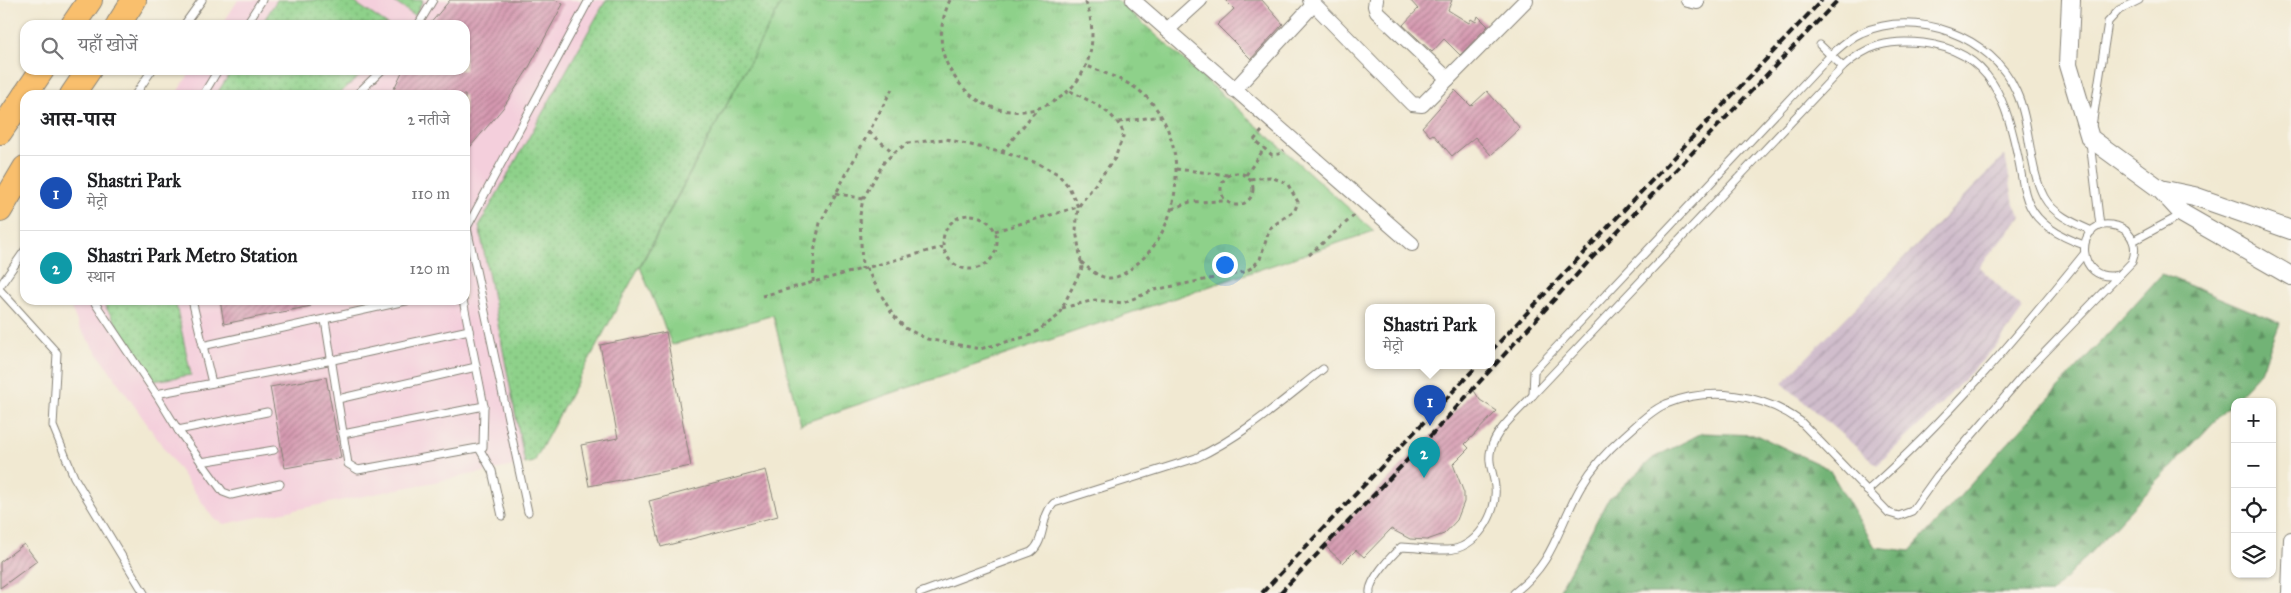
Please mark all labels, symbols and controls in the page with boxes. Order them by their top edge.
search box [20,20,470,75]
text: यहाँ खोजें [78,33,138,56]
icon: search [38,34,66,62]
text: आस-पास [40,106,115,132]
text: 2 नतीजे [407,110,450,129]
text: Shastri Park [87,169,181,192]
text: 1 [53,184,59,203]
text: 110 m [411,184,450,203]
text: मेट्रो [87,192,107,211]
text: Shastri Park Metro Station [87,244,297,267]
your location [1212,252,1238,278]
text: 2 [52,259,60,278]
text: 120 m [410,259,450,278]
text: स्थान [87,267,115,286]
popup [1365,304,1495,369]
text: Shastri Park [1383,313,1477,336]
text: मेट्रो [1383,336,1403,355]
pin: 1 [1414,385,1446,426]
map controls [2231,398,2276,578]
button: + [2231,398,2276,443]
pin: 2 [1408,437,1440,478]
button: − [2231,443,2276,488]
button: locate [2231,488,2276,533]
button: layers [2231,533,2276,578]

